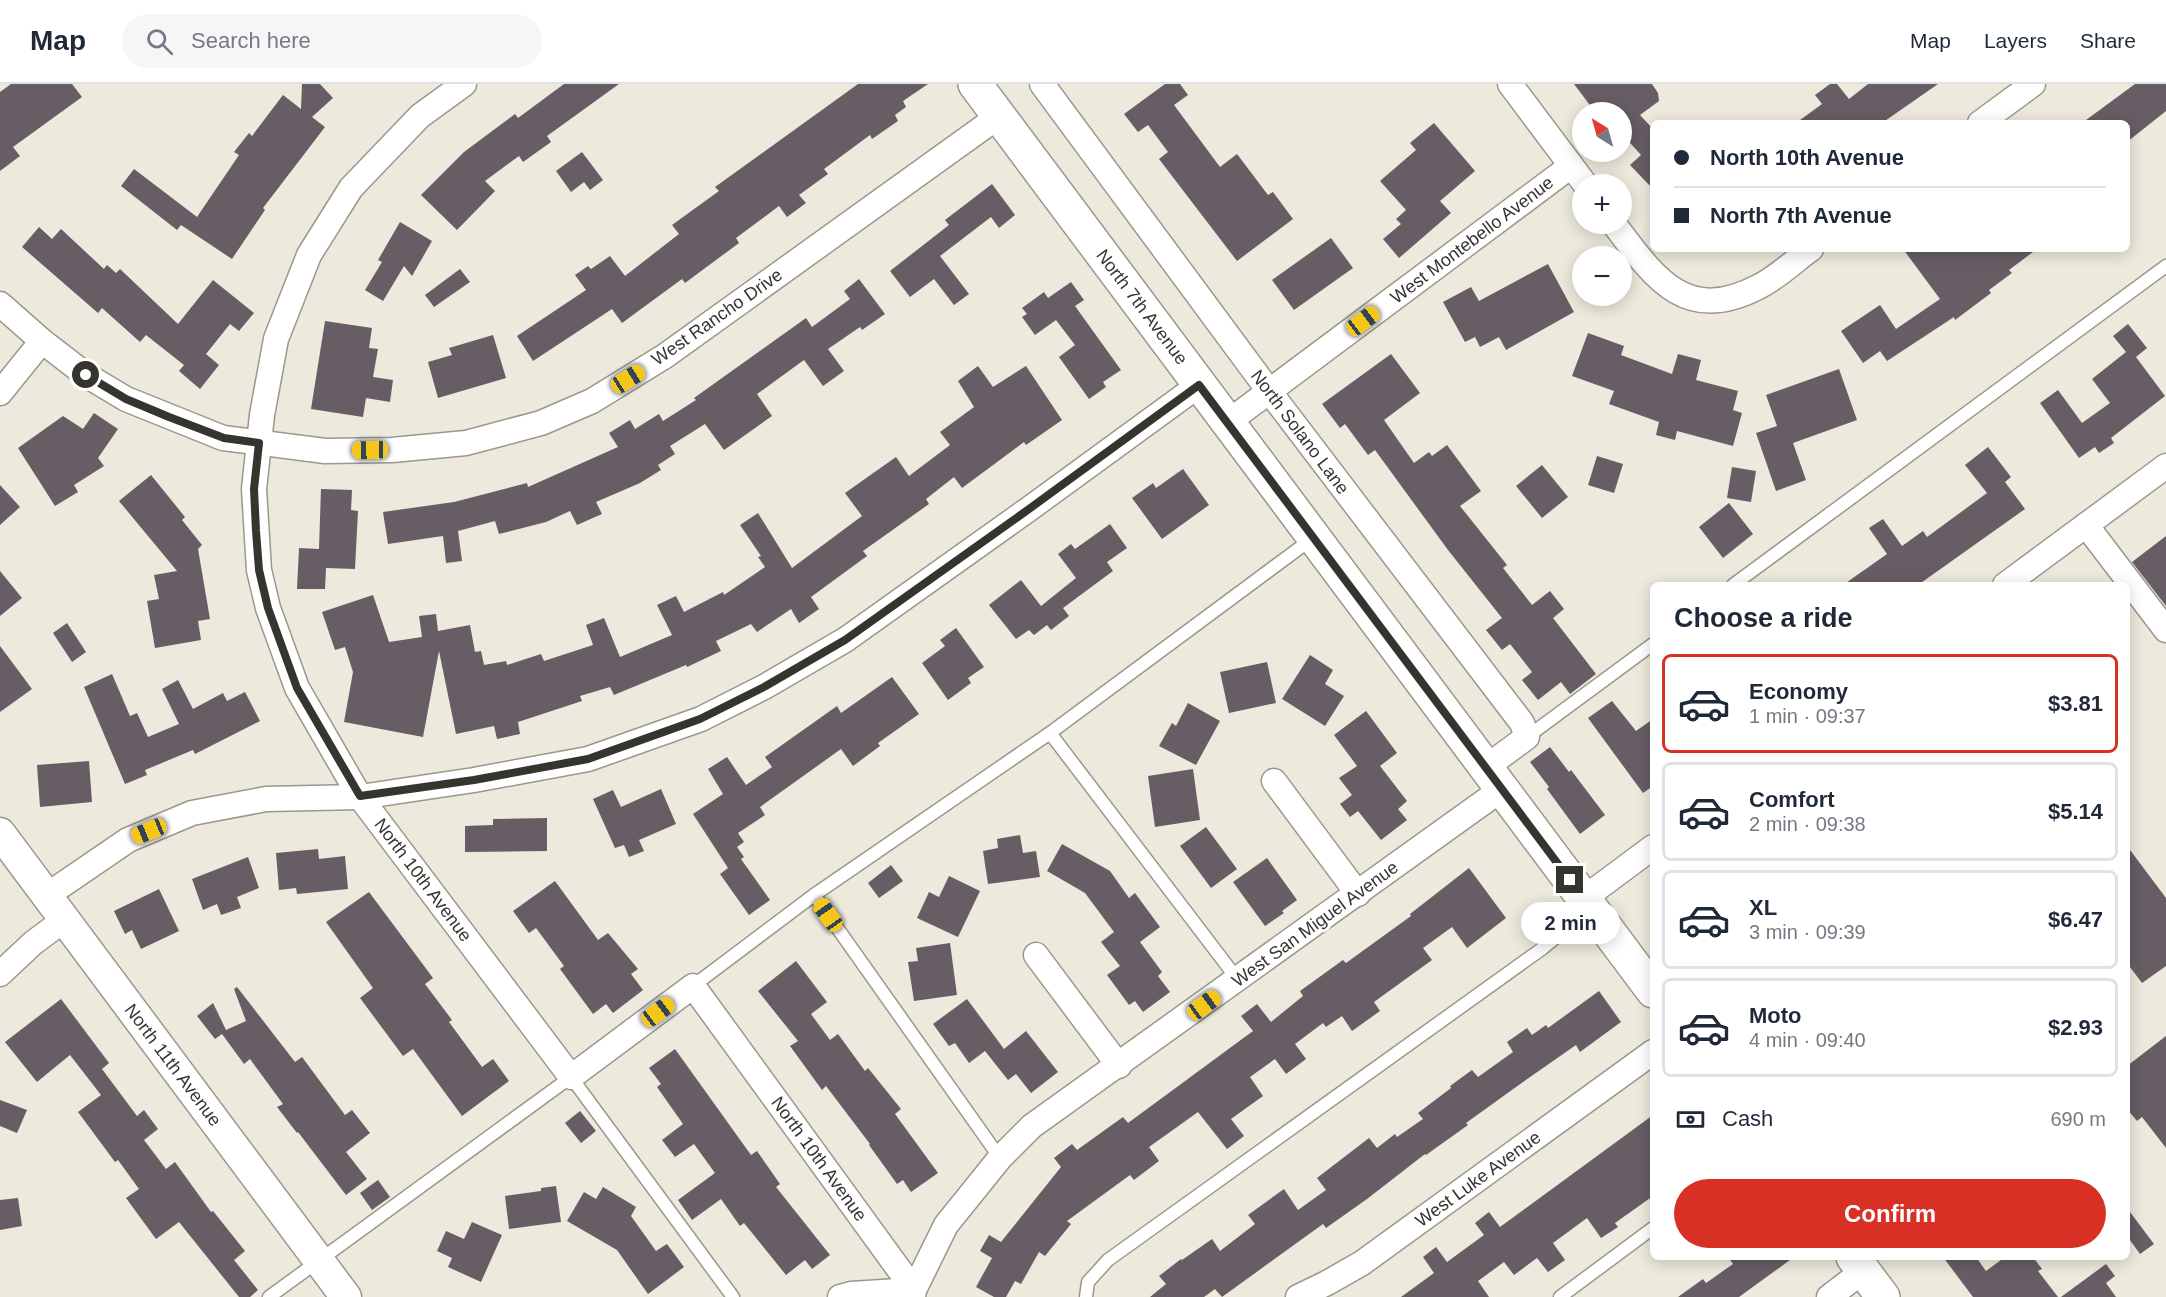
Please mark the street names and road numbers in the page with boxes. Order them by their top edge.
street label: West Montebello Avenue [1387,172,1557,308]
street label: North 7th Avenue [1092,246,1192,368]
street label: West Rancho Drive [648,264,786,370]
street label: North Solano Lane [1247,366,1353,498]
street label: North 10th Avenue [370,815,476,945]
street label: West San Miguel Avenue [1228,857,1402,991]
street label: North 11th Avenue [121,1000,225,1130]
street label: North 10th Avenue [767,1093,871,1225]
street label: West Luke Avenue [1412,1127,1544,1231]

